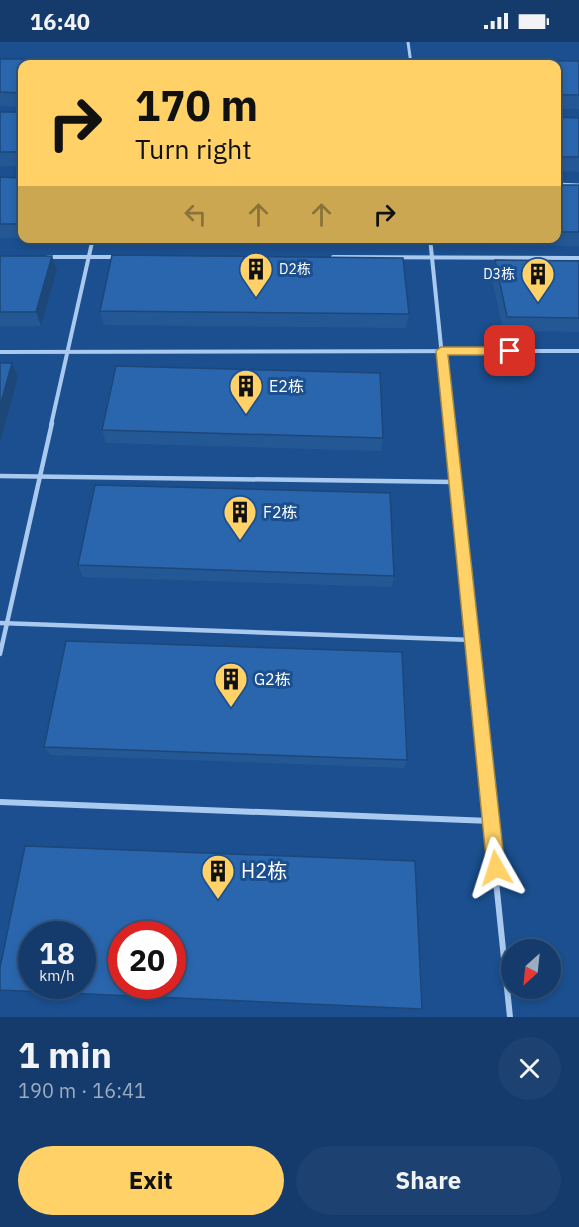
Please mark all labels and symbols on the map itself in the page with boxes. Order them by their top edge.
building icon: D2栋 [238,251,274,298]
building icon: D3栋 [520,256,556,303]
place label: D2栋 [279,260,311,278]
place label: D3栋 [483,265,515,283]
pin [484,325,535,376]
building icon: E2栋 [228,368,264,415]
place label: E2栋 [269,376,304,396]
building icon: F2栋 [222,494,258,541]
place label: F2栋 [263,502,298,522]
building icon: G2栋 [213,661,249,708]
place label: G2栋 [254,669,291,689]
position arrow [464,836,528,900]
building icon: H2栋 [200,853,236,900]
place label: H2栋 [241,857,287,884]
speed limit sign: 20 [108,921,186,999]
north arrow [501,939,561,999]

